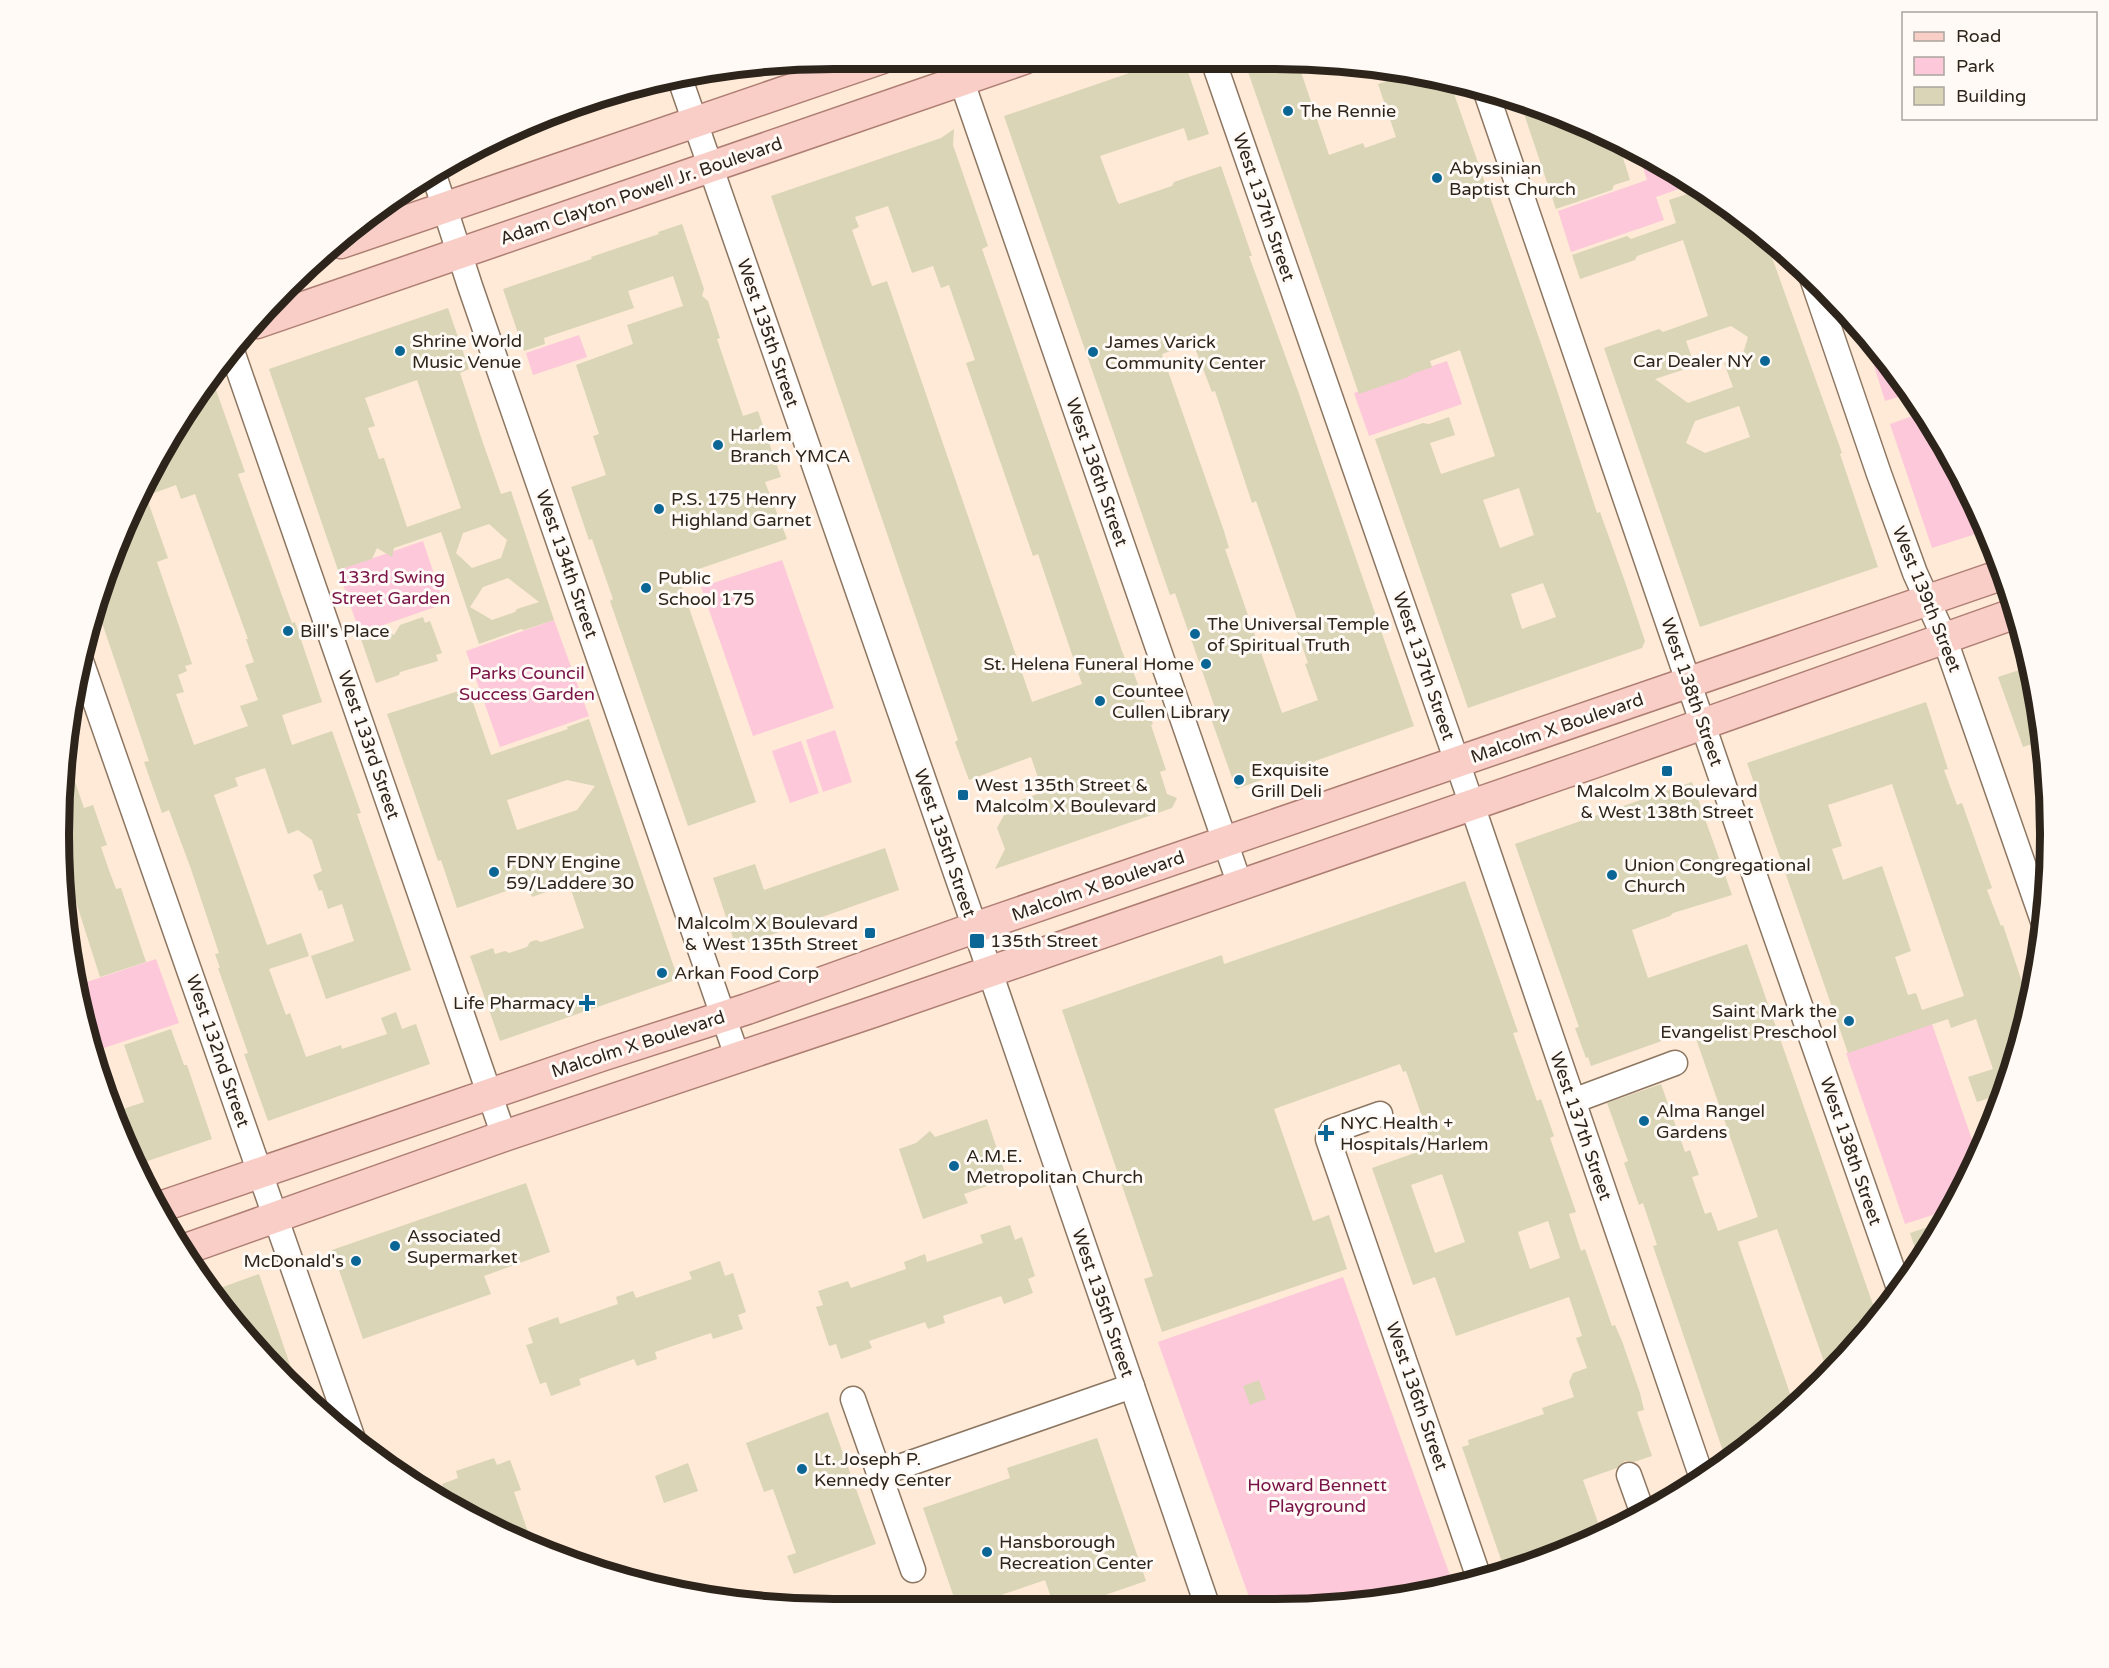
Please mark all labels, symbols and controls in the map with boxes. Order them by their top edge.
legend [1902,12,2097,120]
text: Road [1956,25,2001,47]
text: Park [1956,55,1995,77]
text: Building [1956,85,2026,107]
place label: The Rennie [1300,100,1396,122]
marker: The Rennie [1281,104,1295,118]
street label: West 137th Street [1228,130,1300,284]
street label: Adam Clayton Powell Jr. Boulevard [497,132,785,250]
place label: Abyssinian Baptist Church [1449,157,1576,200]
marker: Abyssinian Baptist Church [1430,171,1444,185]
street label: West 135th Street [732,256,804,410]
place label: Shrine World Music Venue [412,330,522,373]
place label: James Varick Community Center [1105,331,1266,374]
marker: Shrine World Music Venue [393,344,407,358]
marker: James Varick Community Center [1086,345,1100,359]
place label: Car Dealer NY [1633,350,1753,372]
marker: Car Dealer NY [1758,354,1772,368]
street label: West 136th Street [1061,395,1133,549]
place label: Harlem Branch YMCA [730,424,850,467]
marker: Harlem Branch YMCA [711,438,725,452]
street label: West 134th Street [531,487,603,641]
place label: P.S. 175 Henry Highland Garnet [671,488,812,531]
marker: P.S. 175 Henry Highland Garnet [652,502,666,516]
street label: West 139th Street [1888,523,1966,675]
park label: 133rd Swing Street Garden [332,566,451,609]
place label: Public School 175 [658,567,755,610]
marker: Public School 175 [639,581,653,595]
street label: West 137th Street [1388,589,1460,743]
place label: The Universal Temple of Spiritual Truth [1207,613,1389,656]
street label: West 138th Street [1656,615,1728,769]
place label: Bill's Place [300,620,389,642]
marker: Bill's Place [281,624,295,638]
marker: The Universal Temple of Spiritual Truth [1188,627,1202,641]
place label: St. Helena Funeral Home [984,653,1194,675]
marker: St. Helena Funeral Home [1199,657,1213,671]
park label: Parks Council Success Garden [459,662,595,705]
street label: West 133rd Street [333,668,405,822]
place label: Countee Cullen Library [1112,680,1230,723]
street label: Malcolm X Boulevard [1468,688,1646,768]
marker: Countee Cullen Library [1093,694,1107,708]
place label: Exquisite Grill Deli [1251,759,1329,802]
marker: Malcolm X Boulevard & West 138th Street [1660,764,1674,778]
street label: West 135th Street [909,766,981,920]
marker: Exquisite Grill Deli [1232,773,1246,787]
place label: West 135th Street & Malcolm X Boulevard [975,774,1156,817]
place label: Malcolm X Boulevard & West 138th Street [1576,780,1758,823]
marker: West 135th Street & Malcolm X Boulevard [956,788,970,802]
street label: Malcolm X Boulevard [1009,846,1187,926]
place label: FDNY Engine 59/Laddere 30 [506,851,634,894]
place label: Union Congregational Church [1624,854,1811,897]
marker: FDNY Engine 59/Laddere 30 [487,865,501,879]
marker: Union Congregational Church [1605,868,1619,882]
place label: Malcolm X Boulevard & West 135th Street [677,912,858,955]
marker: Malcolm X Boulevard & West 135th Street [863,926,877,940]
place label: 135th Street [990,930,1098,952]
marker: 135th Street [968,932,986,950]
place label: Arkan Food Corp [674,962,819,984]
marker: Arkan Food Corp [655,966,669,980]
street label: West 132nd Street [182,972,254,1130]
place label: Life Pharmacy [453,992,575,1014]
marker: Life Pharmacy [580,996,594,1010]
place label: Saint Mark the Evangelist Preschool [1660,1000,1837,1043]
street label: Malcolm X Boulevard [548,1006,728,1082]
marker: Saint Mark the Evangelist Preschool [1842,1014,1856,1028]
street label: West 137th Street [1545,1049,1617,1203]
street label: West 138th Street [1815,1074,1887,1228]
place label: Alma Rangel Gardens [1656,1100,1765,1143]
place label: NYC Health + Hospitals/Harlem [1340,1112,1489,1155]
marker: Alma Rangel Gardens [1637,1114,1651,1128]
marker: NYC Health + Hospitals/Harlem [1317,1124,1335,1142]
place label: A.M.E. Metropolitan Church [966,1145,1143,1188]
marker: A.M.E. Metropolitan Church [947,1159,961,1173]
place label: Associated Supermarket [407,1225,518,1268]
street label: West 135th Street [1067,1226,1139,1380]
marker: Associated Supermarket [388,1239,402,1253]
place label: McDonald's [244,1250,344,1272]
marker: McDonald's [349,1254,363,1268]
street label: West 136th Street [1381,1319,1453,1473]
place label: Lt. Joseph P. Kennedy Center [814,1448,951,1491]
marker: Lt. Joseph P. Kennedy Center [795,1462,809,1476]
park label: Howard Bennett Playground [1247,1474,1387,1517]
place label: Hansborough Recreation Center [999,1531,1153,1574]
marker: Hansborough Recreation Center [980,1545,994,1559]

